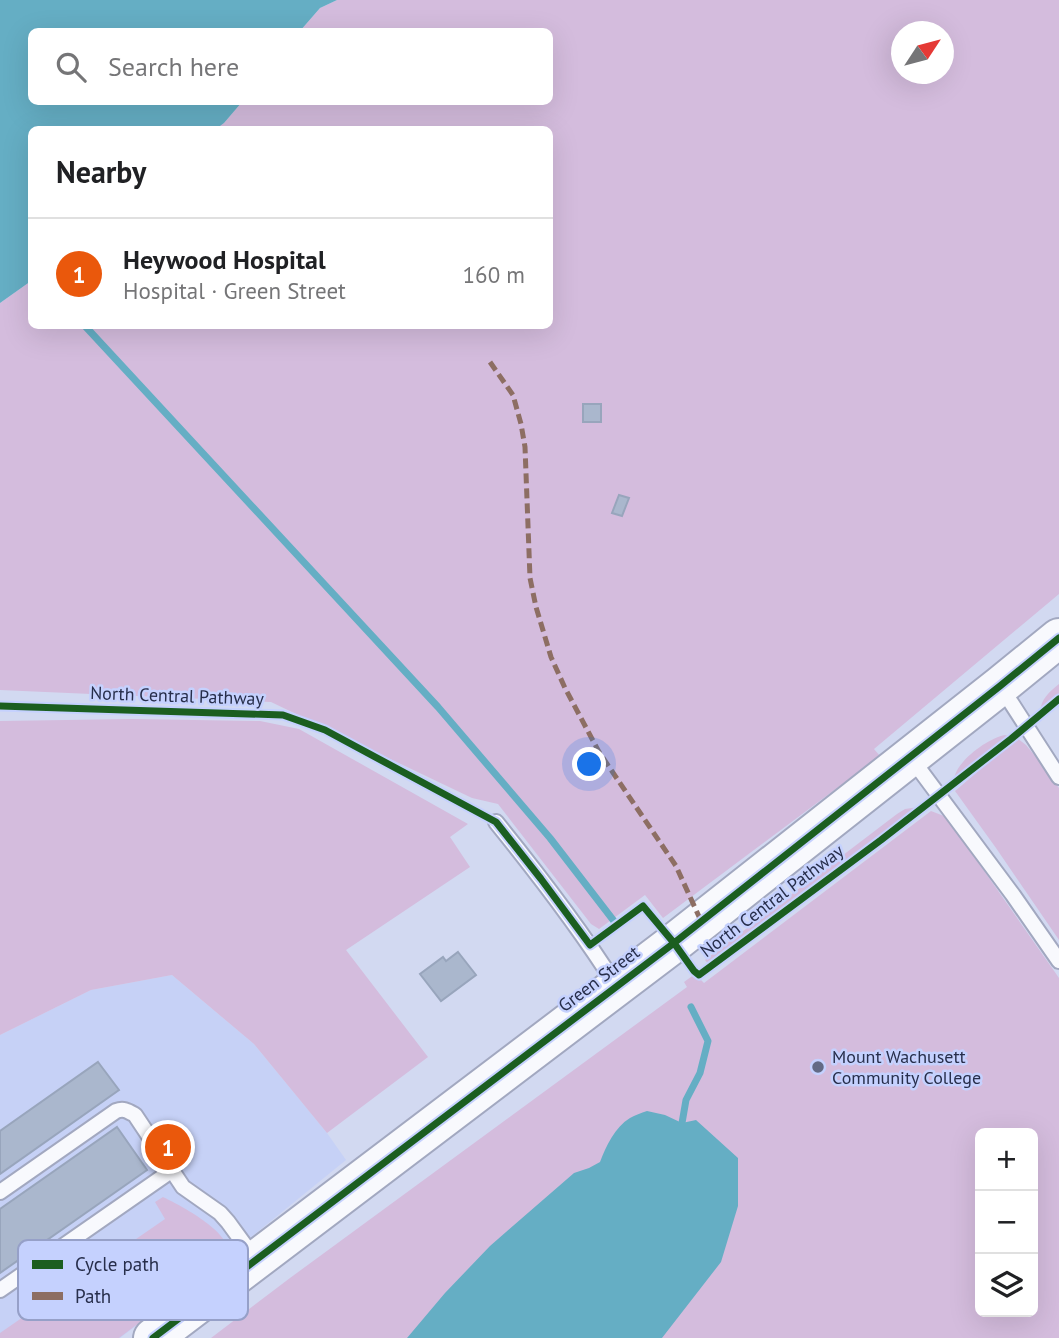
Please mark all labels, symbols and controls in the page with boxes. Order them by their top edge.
north arrow [891,21,954,84]
search box [28,28,553,105]
icon: search [52,48,90,86]
text: Search here [108,50,239,83]
text: Nearby [56,152,146,191]
text: Heywood Hospital [123,243,326,276]
text: 1 [72,260,86,289]
text: 160 m [463,260,525,289]
text: Hospital · Green Street [123,276,346,305]
street label: North Central Pathway [90,681,265,710]
your location [572,747,606,781]
street label: North Central Pathway [695,839,849,962]
street label: Green Street [553,941,644,1017]
place label: Mount Wachusett Community College [832,1045,981,1089]
marker: Mount Wachusett Community College [810,1059,826,1075]
pin: 1 [145,1121,191,1173]
map controls [975,1128,1038,1317]
button: + [975,1128,1038,1191]
button: − [975,1191,1038,1254]
legend [18,1240,248,1320]
text: Cycle path [75,1252,159,1276]
button: layers [975,1254,1038,1317]
text: Path [75,1284,111,1308]

